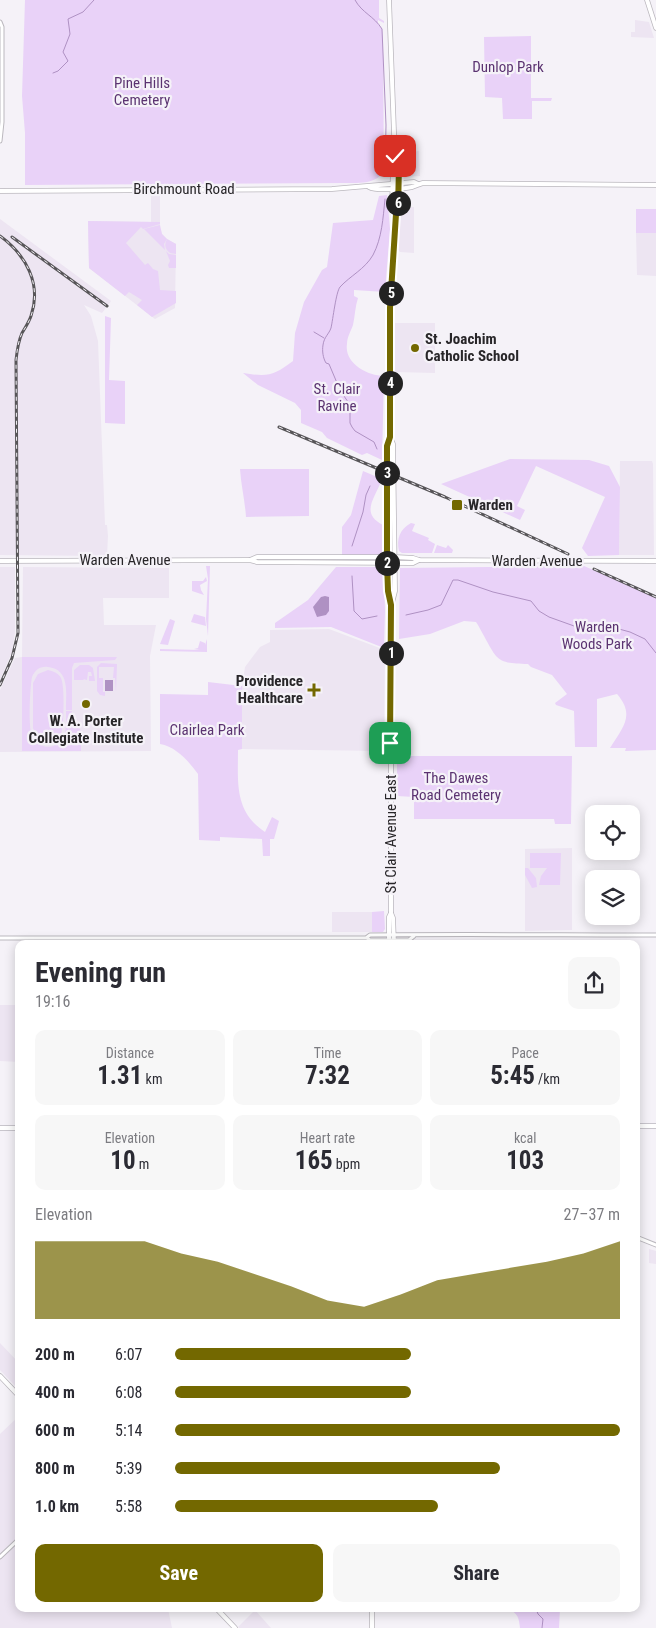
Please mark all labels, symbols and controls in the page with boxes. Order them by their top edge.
park label: Dunlop Park [472,58,544,76]
park label: Pine Hills Cemetery [114,74,170,109]
pin [374,135,416,177]
icon: check [381,142,409,170]
street label: Birchmount Road [133,180,235,198]
pin: 6 [386,190,410,216]
text: 6 [395,195,402,211]
pin: 5 [378,280,404,306]
text: 5 [388,285,395,301]
place label: St. Joachim Catholic School [425,330,519,365]
marker: St. Joachim Catholic School [409,342,421,354]
pin: 4 [378,370,402,396]
text: 4 [387,375,394,391]
park label: St. Clair Ravine [314,380,361,415]
pin: 3 [374,460,400,486]
text: 3 [384,465,391,481]
place label: Warden [468,496,513,514]
marker: Warden [450,498,464,512]
pin: 2 [374,550,400,576]
street label: Warden Avenue [79,551,171,569]
street label: Warden Avenue [491,552,583,570]
text: 2 [384,555,391,571]
park label: Warden Woods Park [562,618,633,653]
pin: 1 [378,640,404,666]
text: 1 [388,645,395,661]
place label: Providence Healthcare [236,672,303,707]
marker: Providence Healthcare [307,683,321,697]
marker: W. A. Porter Collegiate Institute [80,698,92,710]
place label: W. A. Porter Collegiate Institute [29,712,143,747]
park label: Clairlea Park [170,721,245,739]
pin [369,722,411,764]
icon: arrive [376,729,404,757]
park label: The Dawes Road Cemetery [411,769,501,804]
street label: St Clair Avenue East [382,775,400,893]
map controls [585,805,640,925]
button: locate [585,805,640,860]
button: layers [585,870,640,925]
text: Evening run [35,956,166,989]
button: share [568,957,620,1009]
text: 19:16 [35,992,70,1011]
text: Distance [106,1045,154,1061]
text: Time [314,1045,341,1061]
text: Pace [511,1045,539,1061]
text: 1.31 [97,1061,142,1090]
text: 7:32 [305,1061,350,1090]
text: 5:45 [490,1061,535,1090]
text: km [142,1071,162,1087]
text: /km [535,1071,560,1087]
text: Elevation [105,1130,155,1146]
text: Heart rate [300,1130,355,1146]
text: kcal [514,1130,536,1146]
text: 10 [110,1146,136,1175]
text: 165 [295,1146,333,1175]
text: 103 [506,1146,544,1175]
text: m [136,1156,149,1172]
text: bpm [333,1156,360,1172]
text: Elevation [35,1205,93,1224]
text: 27–37 m [564,1205,620,1224]
text: 200 m [35,1345,75,1364]
text: 6:07 [115,1345,142,1364]
text: 400 m [35,1383,75,1402]
text: 6:08 [115,1383,142,1402]
text: 600 m [35,1421,75,1440]
text: 5:14 [115,1421,142,1440]
text: 800 m [35,1459,75,1478]
text: 5:39 [115,1459,142,1478]
text: 1.0 km [35,1497,79,1516]
text: 5:58 [115,1497,142,1516]
button: Save [35,1544,323,1602]
button: Share [333,1544,620,1602]

